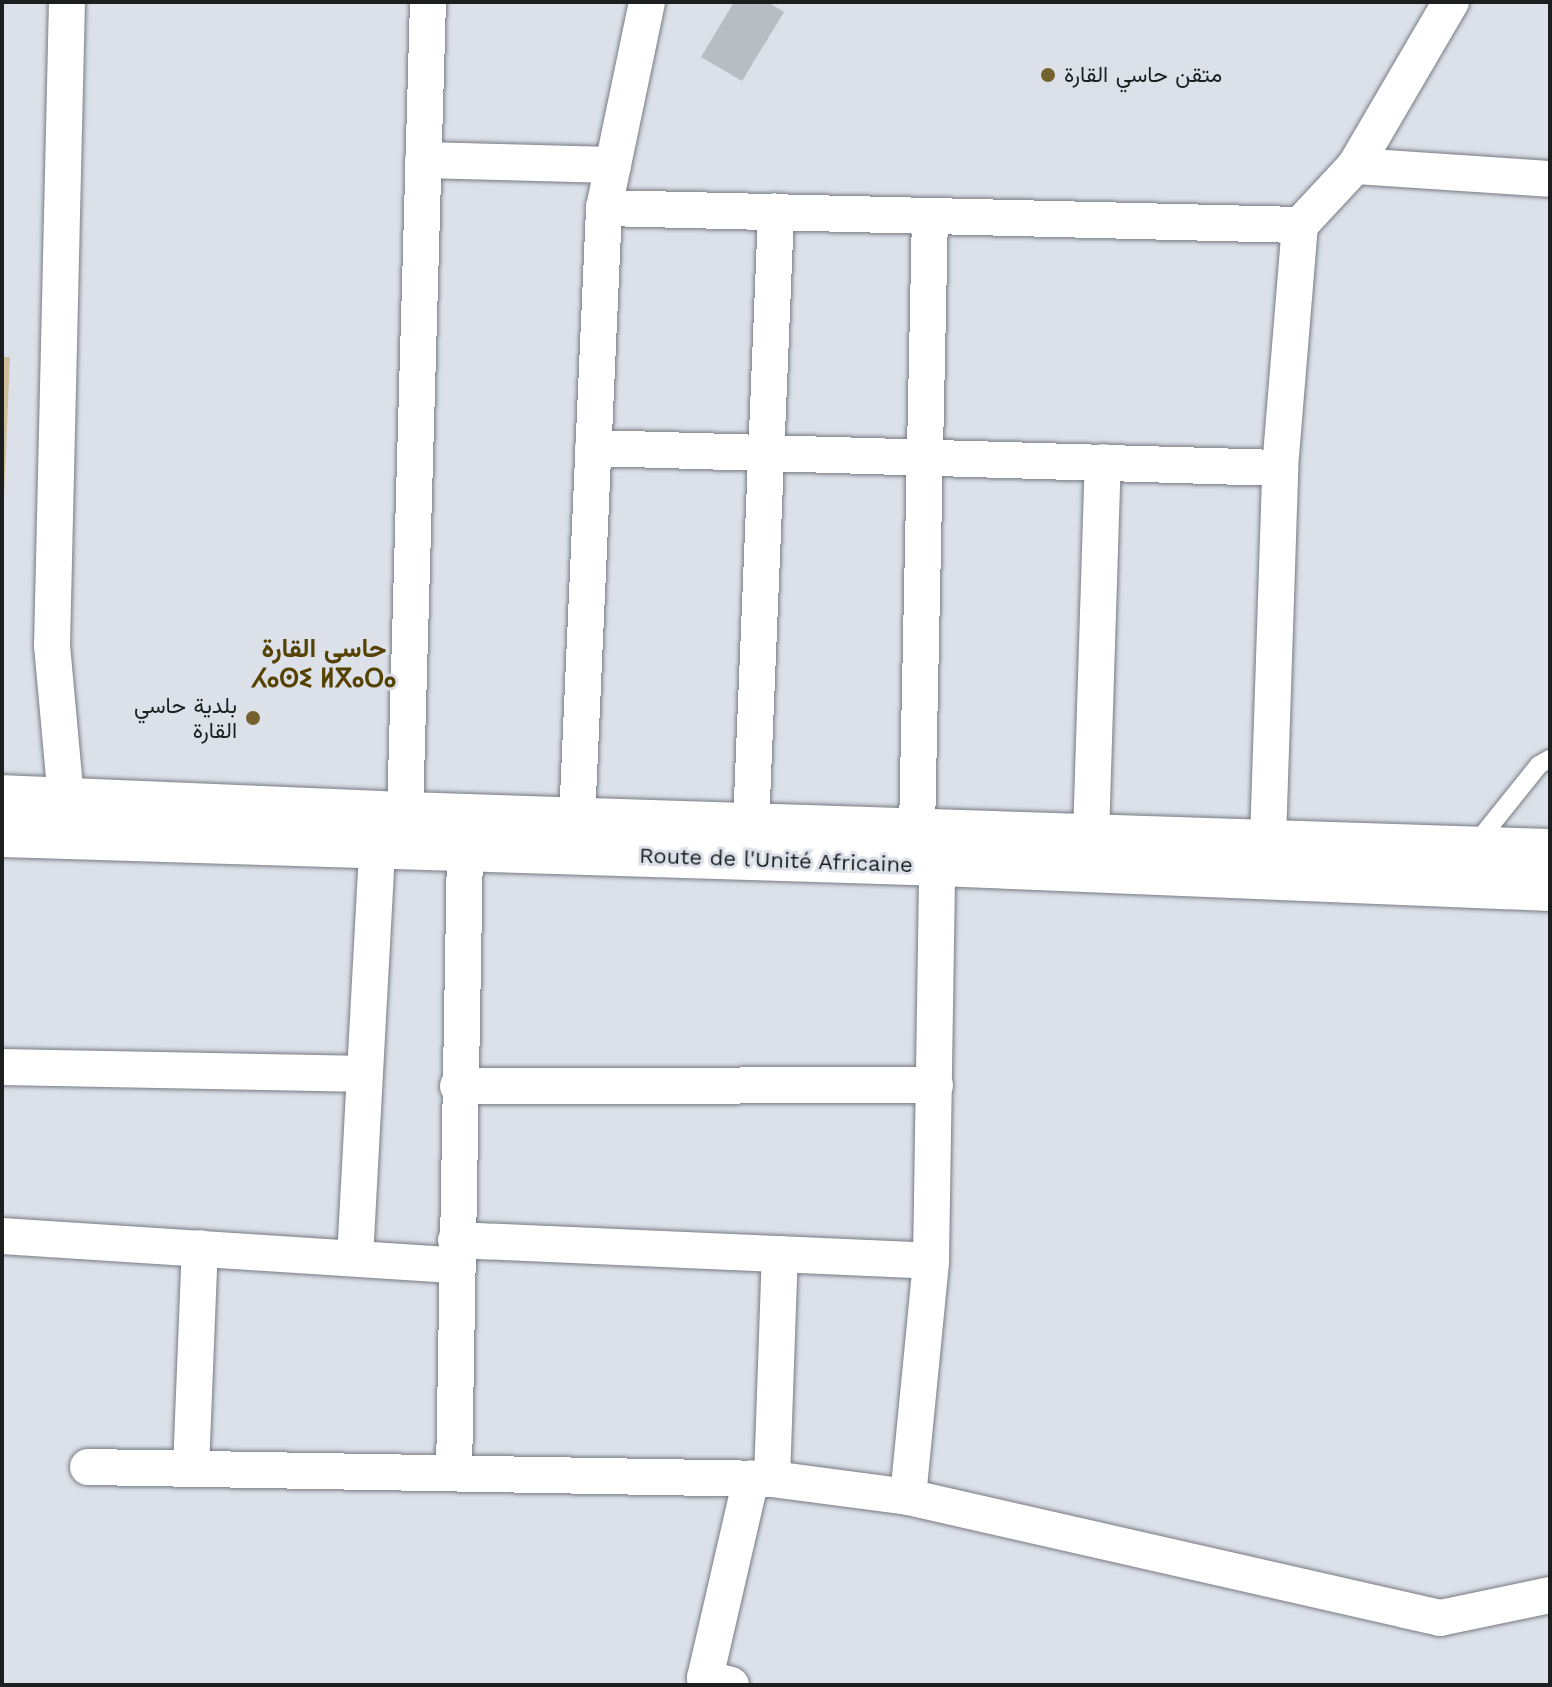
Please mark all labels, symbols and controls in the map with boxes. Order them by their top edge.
place label: متقن حاسي القارة [1064,62,1222,88]
marker: متقن حاسي القارة [1039,66,1057,84]
district label: حاسي القارة ⵃⴰⵙⵉ ⵍⴳⴰⵔⴰ [252,633,396,694]
place label: بلدية حاسي القارة [134,692,237,744]
marker: بلدية حاسي القارة [244,709,262,727]
street label: Route de l'Unité Africaine [638,842,914,878]

